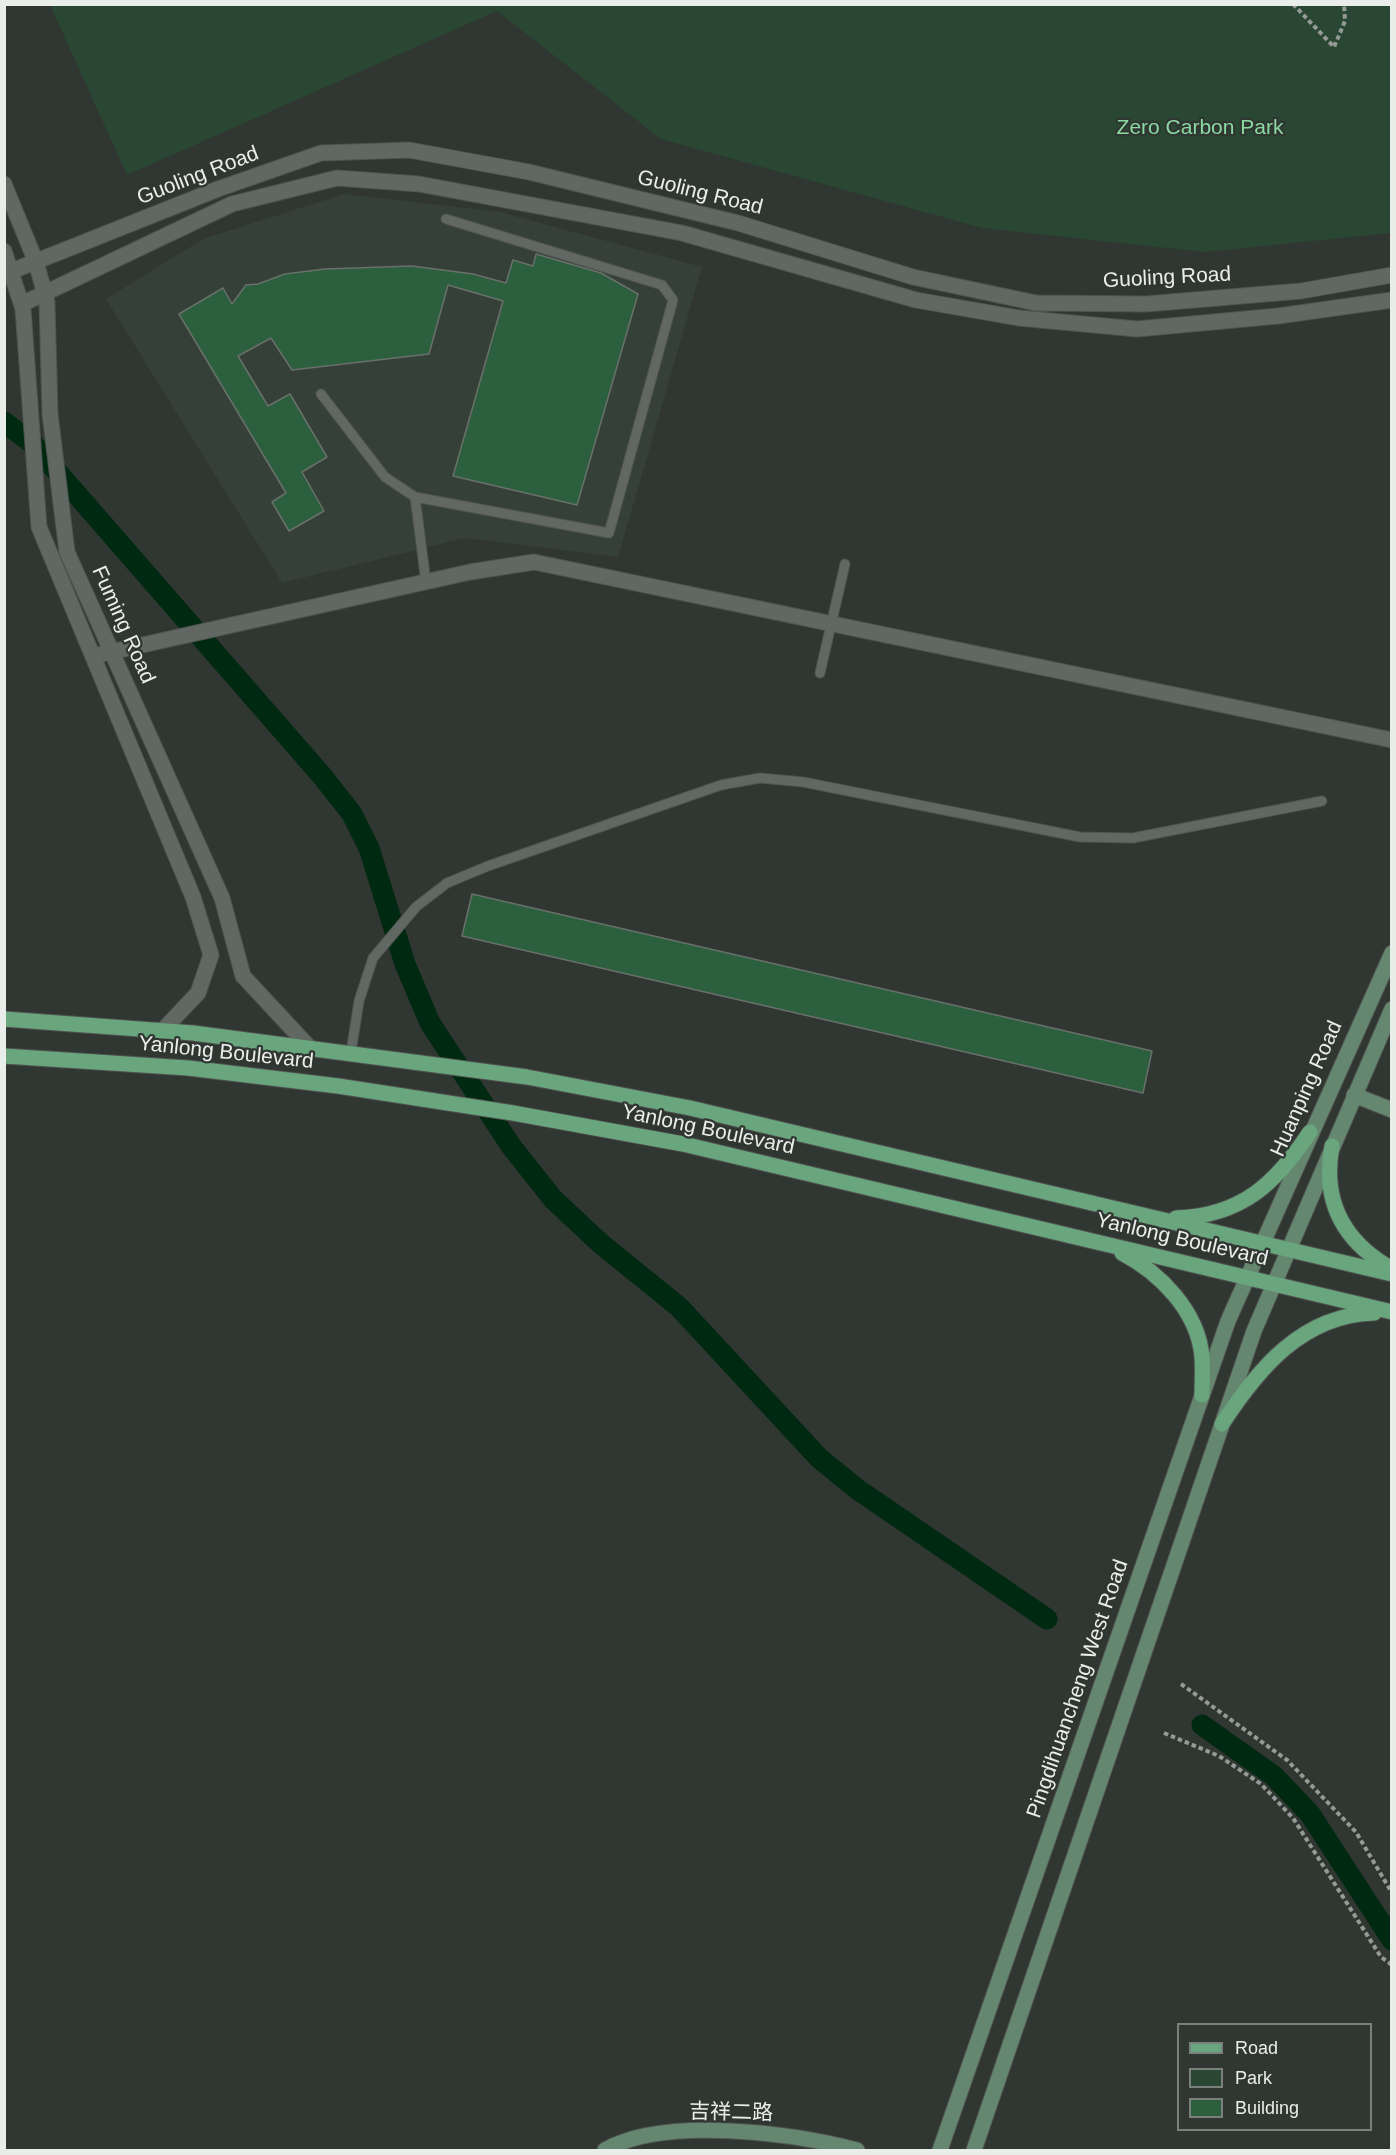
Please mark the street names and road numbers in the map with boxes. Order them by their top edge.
street label: Guoling Road [134,141,262,211]
street label: Guoling Road [635,165,765,221]
street label: Guoling Road [1102,262,1232,294]
street label: Fuming Road [86,562,160,688]
street label: Huanping Road [1266,1017,1348,1161]
street label: Yanlong Boulevard [137,1031,315,1075]
street label: Yanlong Boulevard [619,1099,797,1161]
street label: Yanlong Boulevard [1093,1208,1271,1272]
street label: Pingdihuancheng West Road [1022,1556,1134,1822]
street label: 吉祥二路 [689,2100,773,2126]

